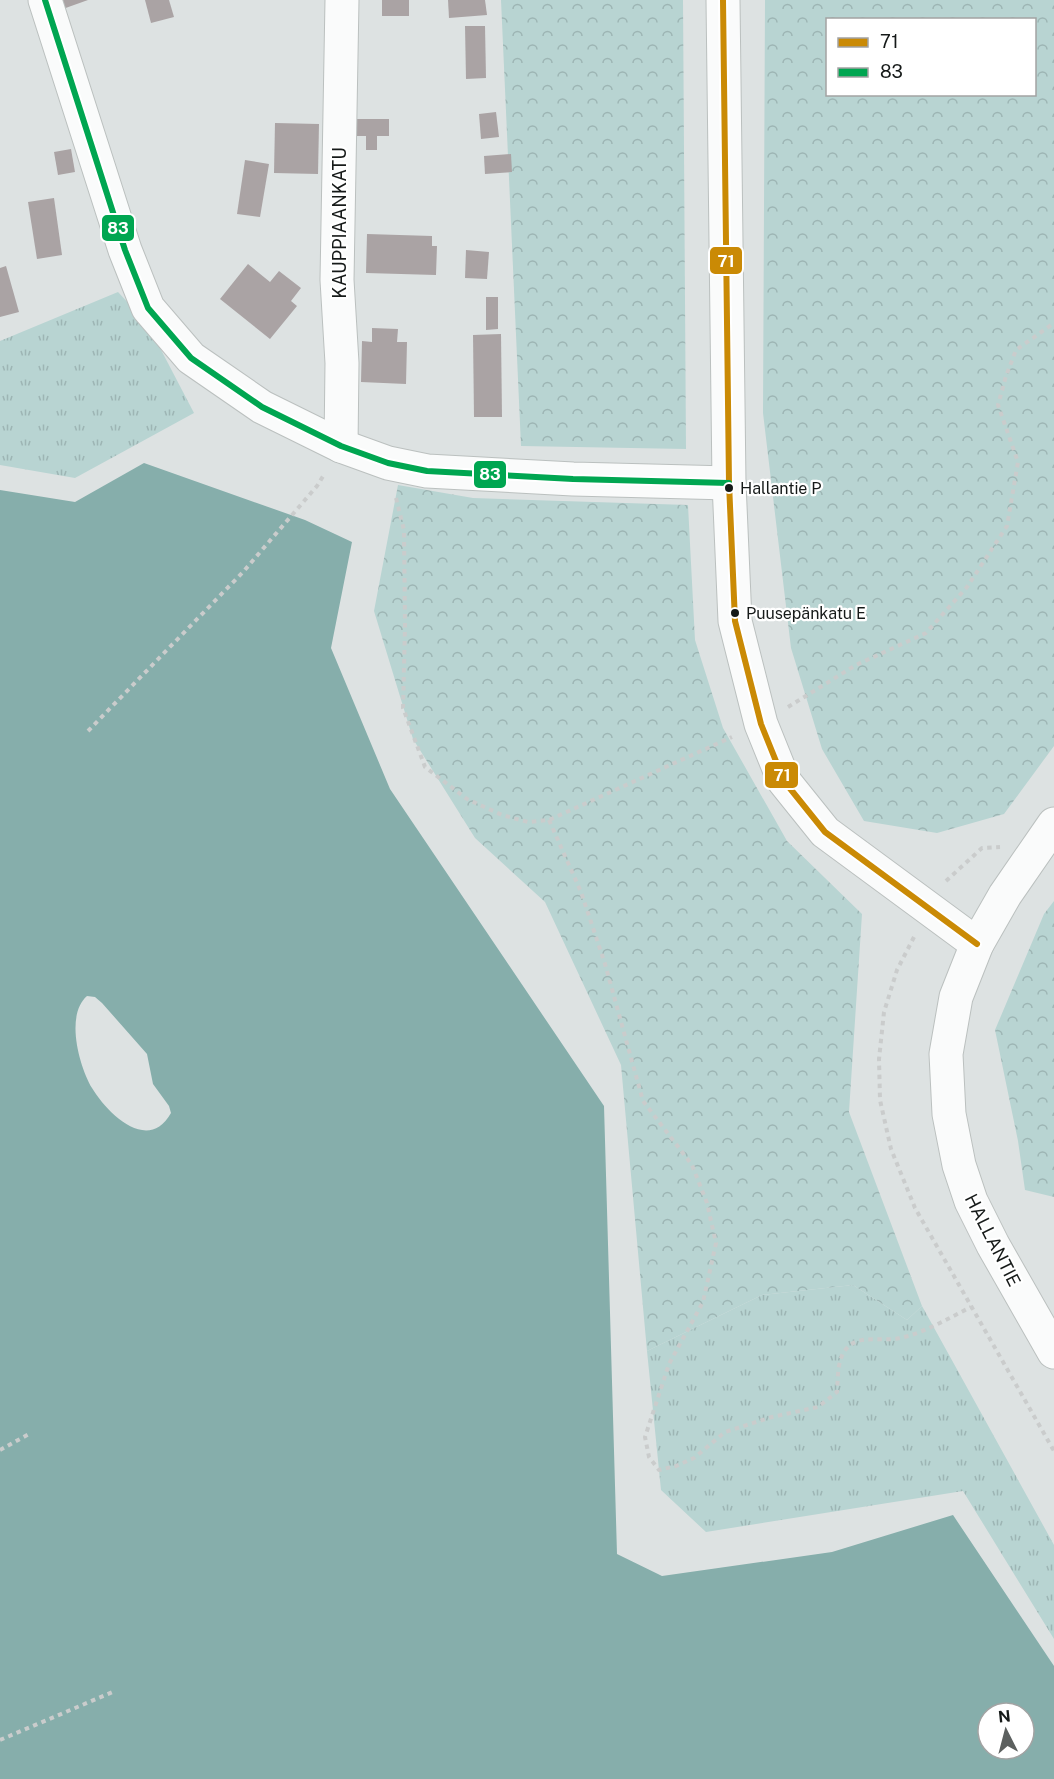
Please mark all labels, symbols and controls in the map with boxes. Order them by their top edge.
legend [826,18,1036,96]
text: 71 [880,31,899,52]
text: 83 [880,61,903,82]
street label: KAUPPIAANKATU [329,147,350,299]
line badge: 83 [101,214,135,242]
text: 83 [107,219,129,238]
line badge: 71 [709,246,743,275]
text: 71 [717,252,735,271]
line badge: 83 [473,460,507,489]
text: 83 [479,465,501,484]
place label: Hallantie P [740,479,821,498]
marker: Hallantie P [723,482,735,494]
place label: Puusepänkatu E [746,604,866,623]
marker: Puusepänkatu E [729,607,741,619]
line badge: 71 [764,761,799,789]
text: 71 [773,766,791,785]
street label: HALLANTIE [961,1190,1025,1290]
north arrow [976,1701,1036,1761]
text: N [997,1706,1012,1727]

